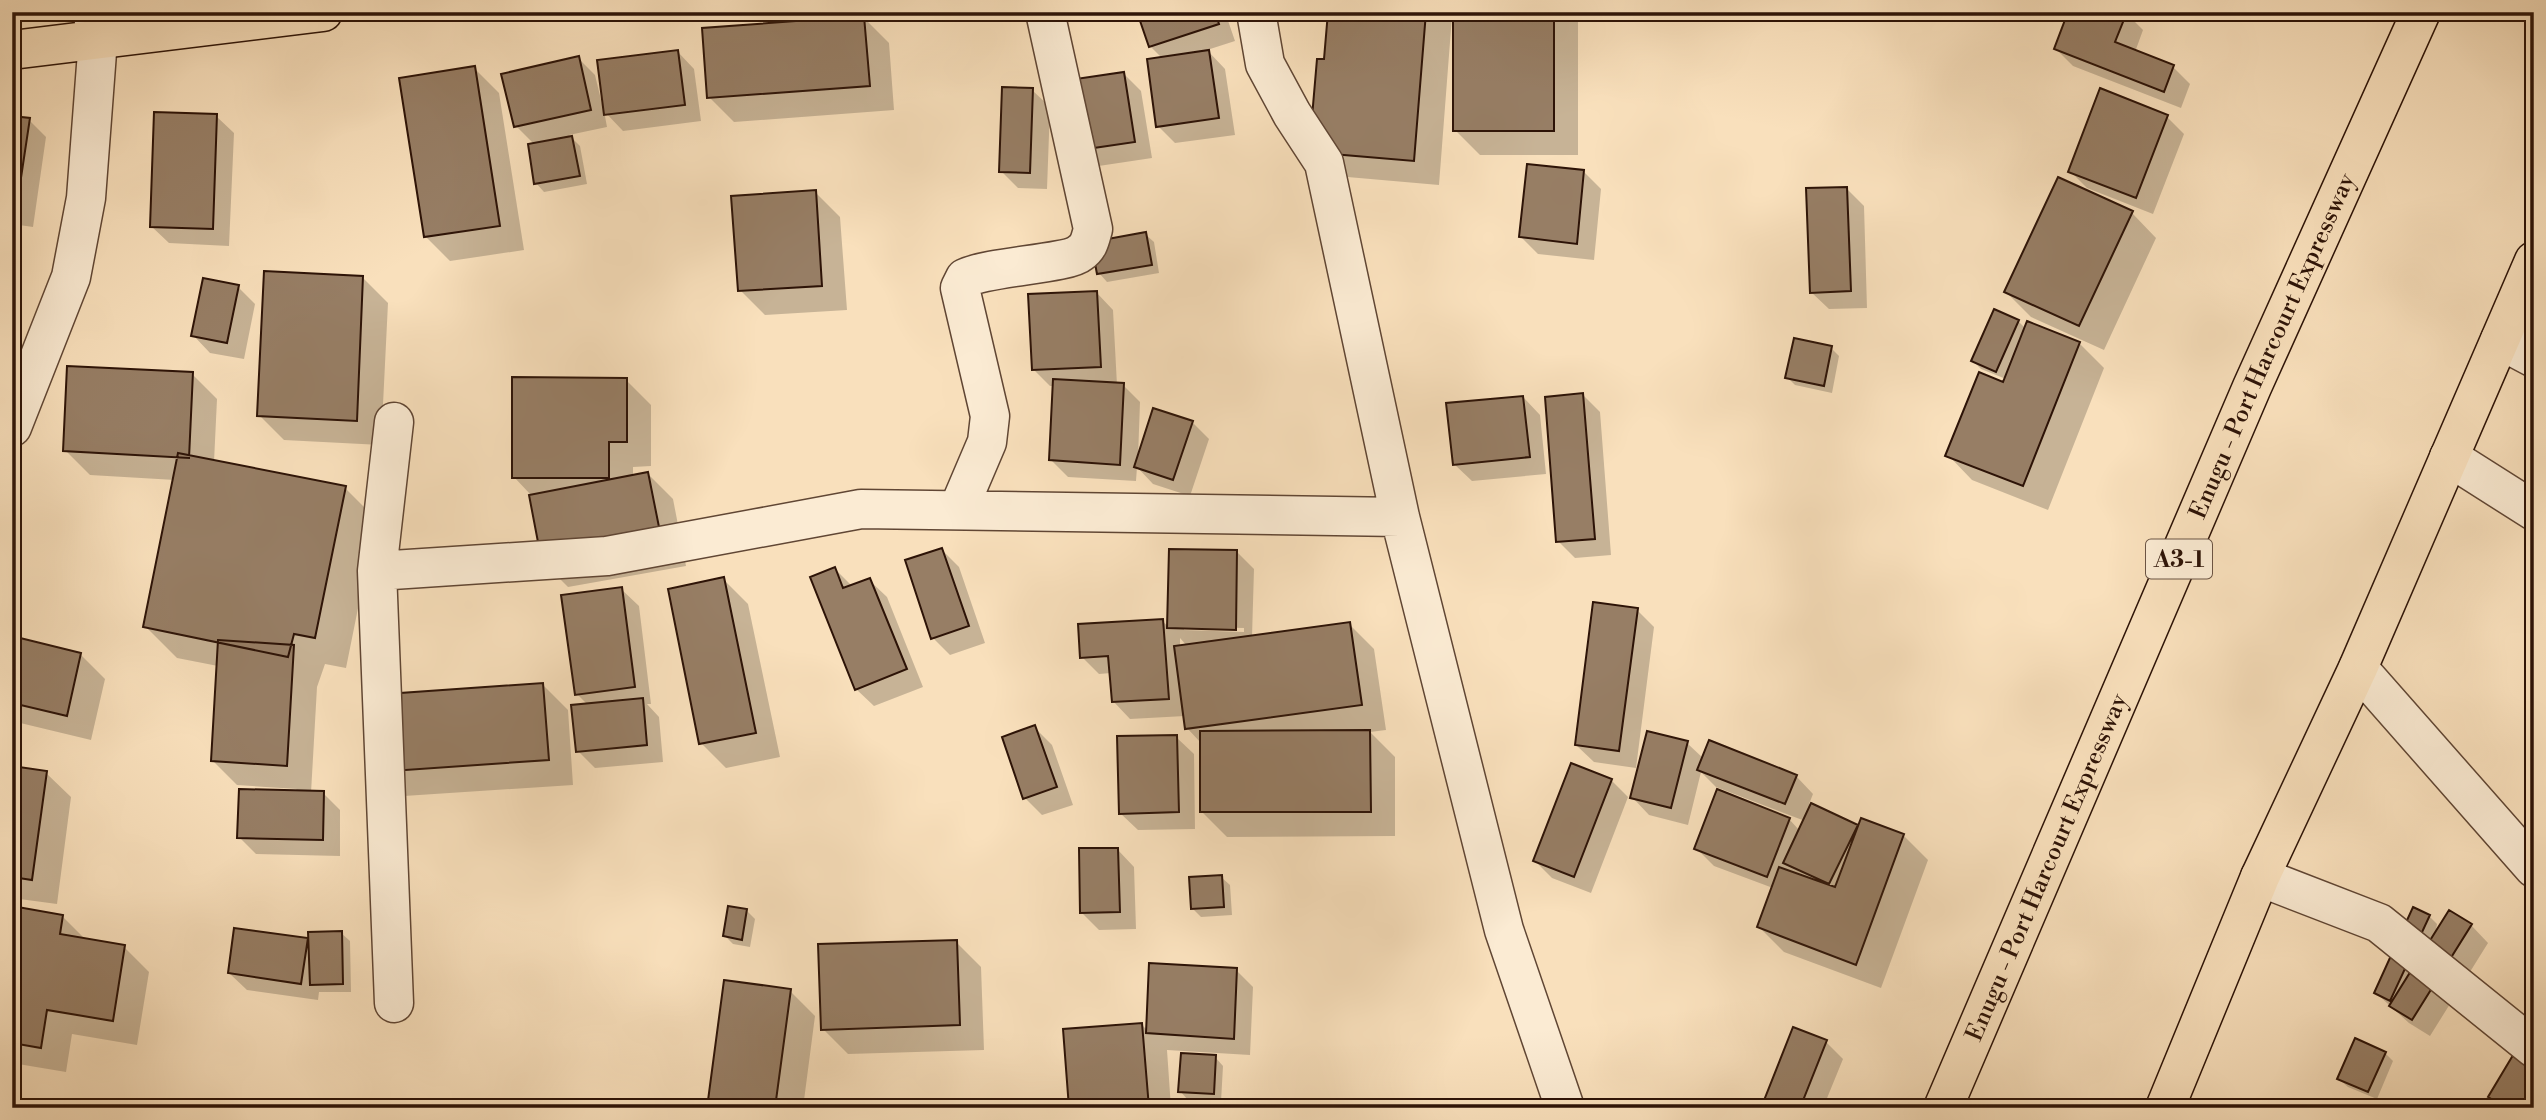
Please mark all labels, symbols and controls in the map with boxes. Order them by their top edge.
street label: Enugu - Port Harcourt Expressway [2183,168,2362,524]
road number: A3-1 [2146,540,2212,579]
street label: Enugu - Port Harcourt Expressway [1959,689,2135,1046]

